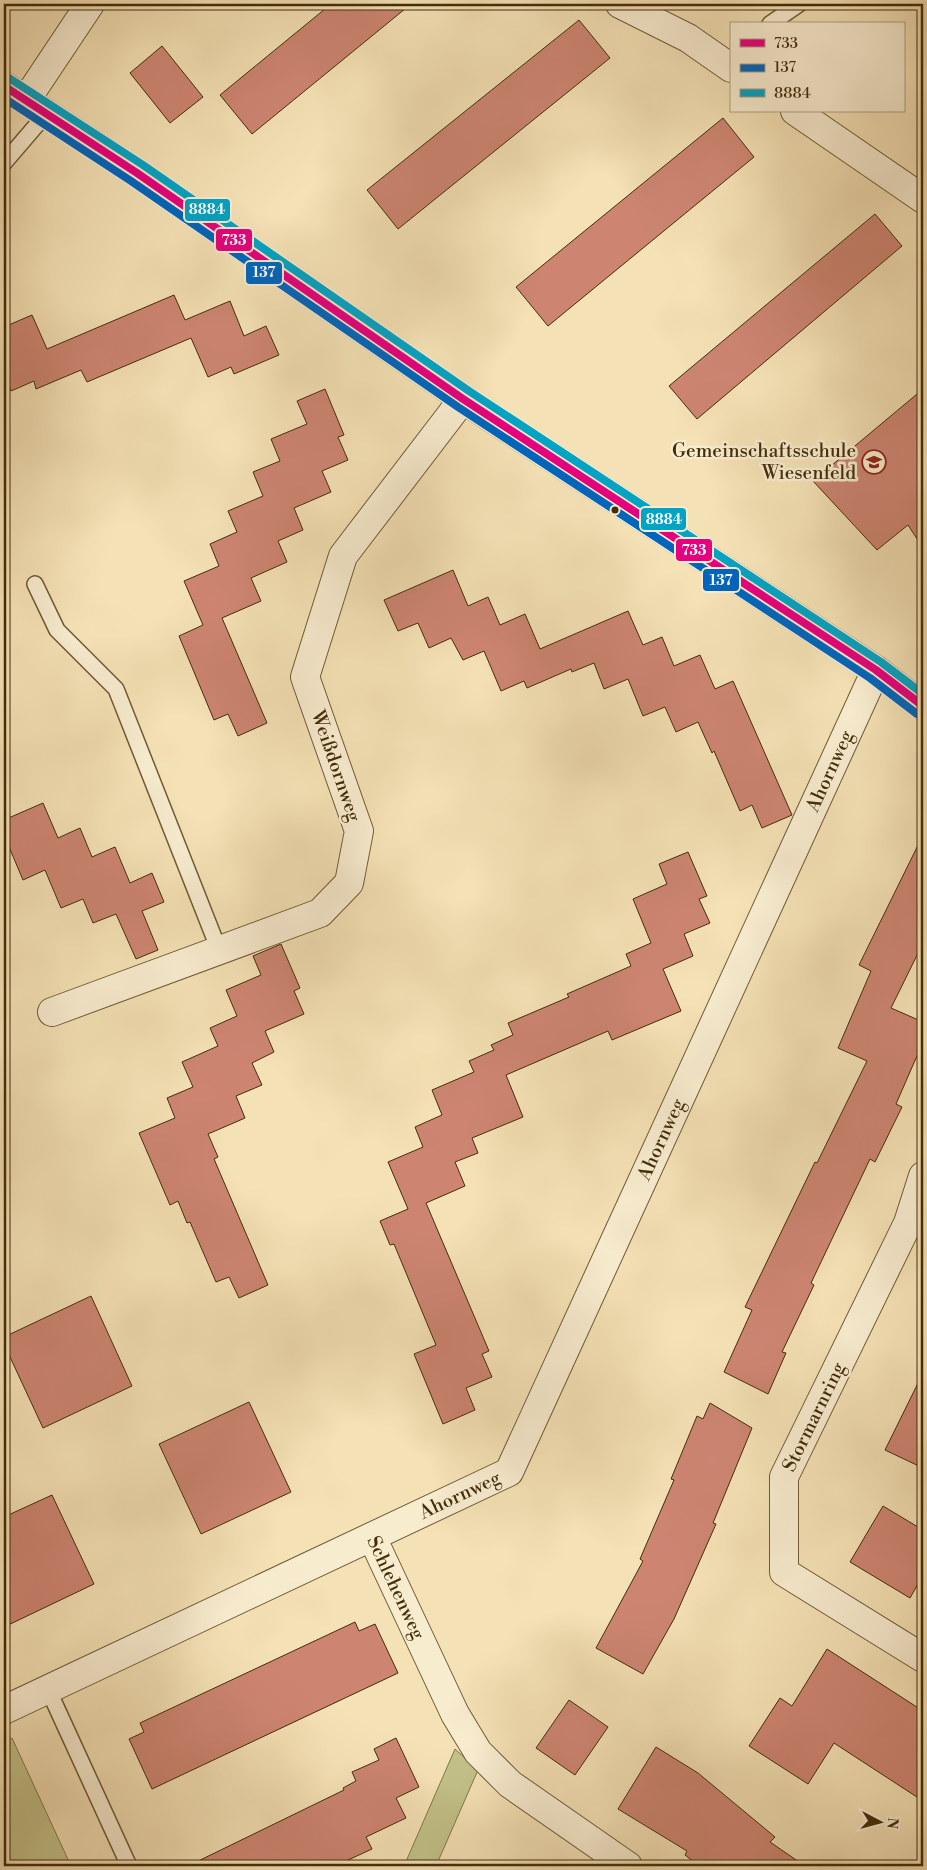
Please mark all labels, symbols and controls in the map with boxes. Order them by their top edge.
legend [730,22,904,112]
text: 733 [774,34,798,53]
text: 137 [774,58,796,77]
text: 8884 [774,84,811,103]
line badge: 8884 [184,198,231,222]
text: 8884 [189,201,225,219]
line badge: 733 [215,228,253,252]
text: 733 [222,232,246,250]
line badge: 137 [245,261,283,285]
text: 137 [252,264,276,282]
place label: Gemeinschaftsschule Wiesenfeld [672,439,856,485]
school or university icon: Gemeinschaftsschule Wiesenfeld [861,449,887,475]
unlabelled marker [610,505,620,515]
line badge: 8884 [640,507,687,531]
text: 8884 [646,511,682,529]
line badge: 733 [675,538,713,562]
text: 733 [682,542,706,560]
line badge: 137 [702,568,740,592]
text: 137 [709,572,733,590]
street label: Weißdornweg [305,706,366,825]
street label: Ahornweg [800,726,859,817]
street label: Ahornweg [632,1095,690,1185]
street label: Stormarnring [777,1358,851,1476]
street label: Ahornweg [414,1466,505,1525]
street label: Schlehenweg [361,1532,430,1643]
north arrow [854,1798,904,1848]
text: N [882,1817,901,1830]

